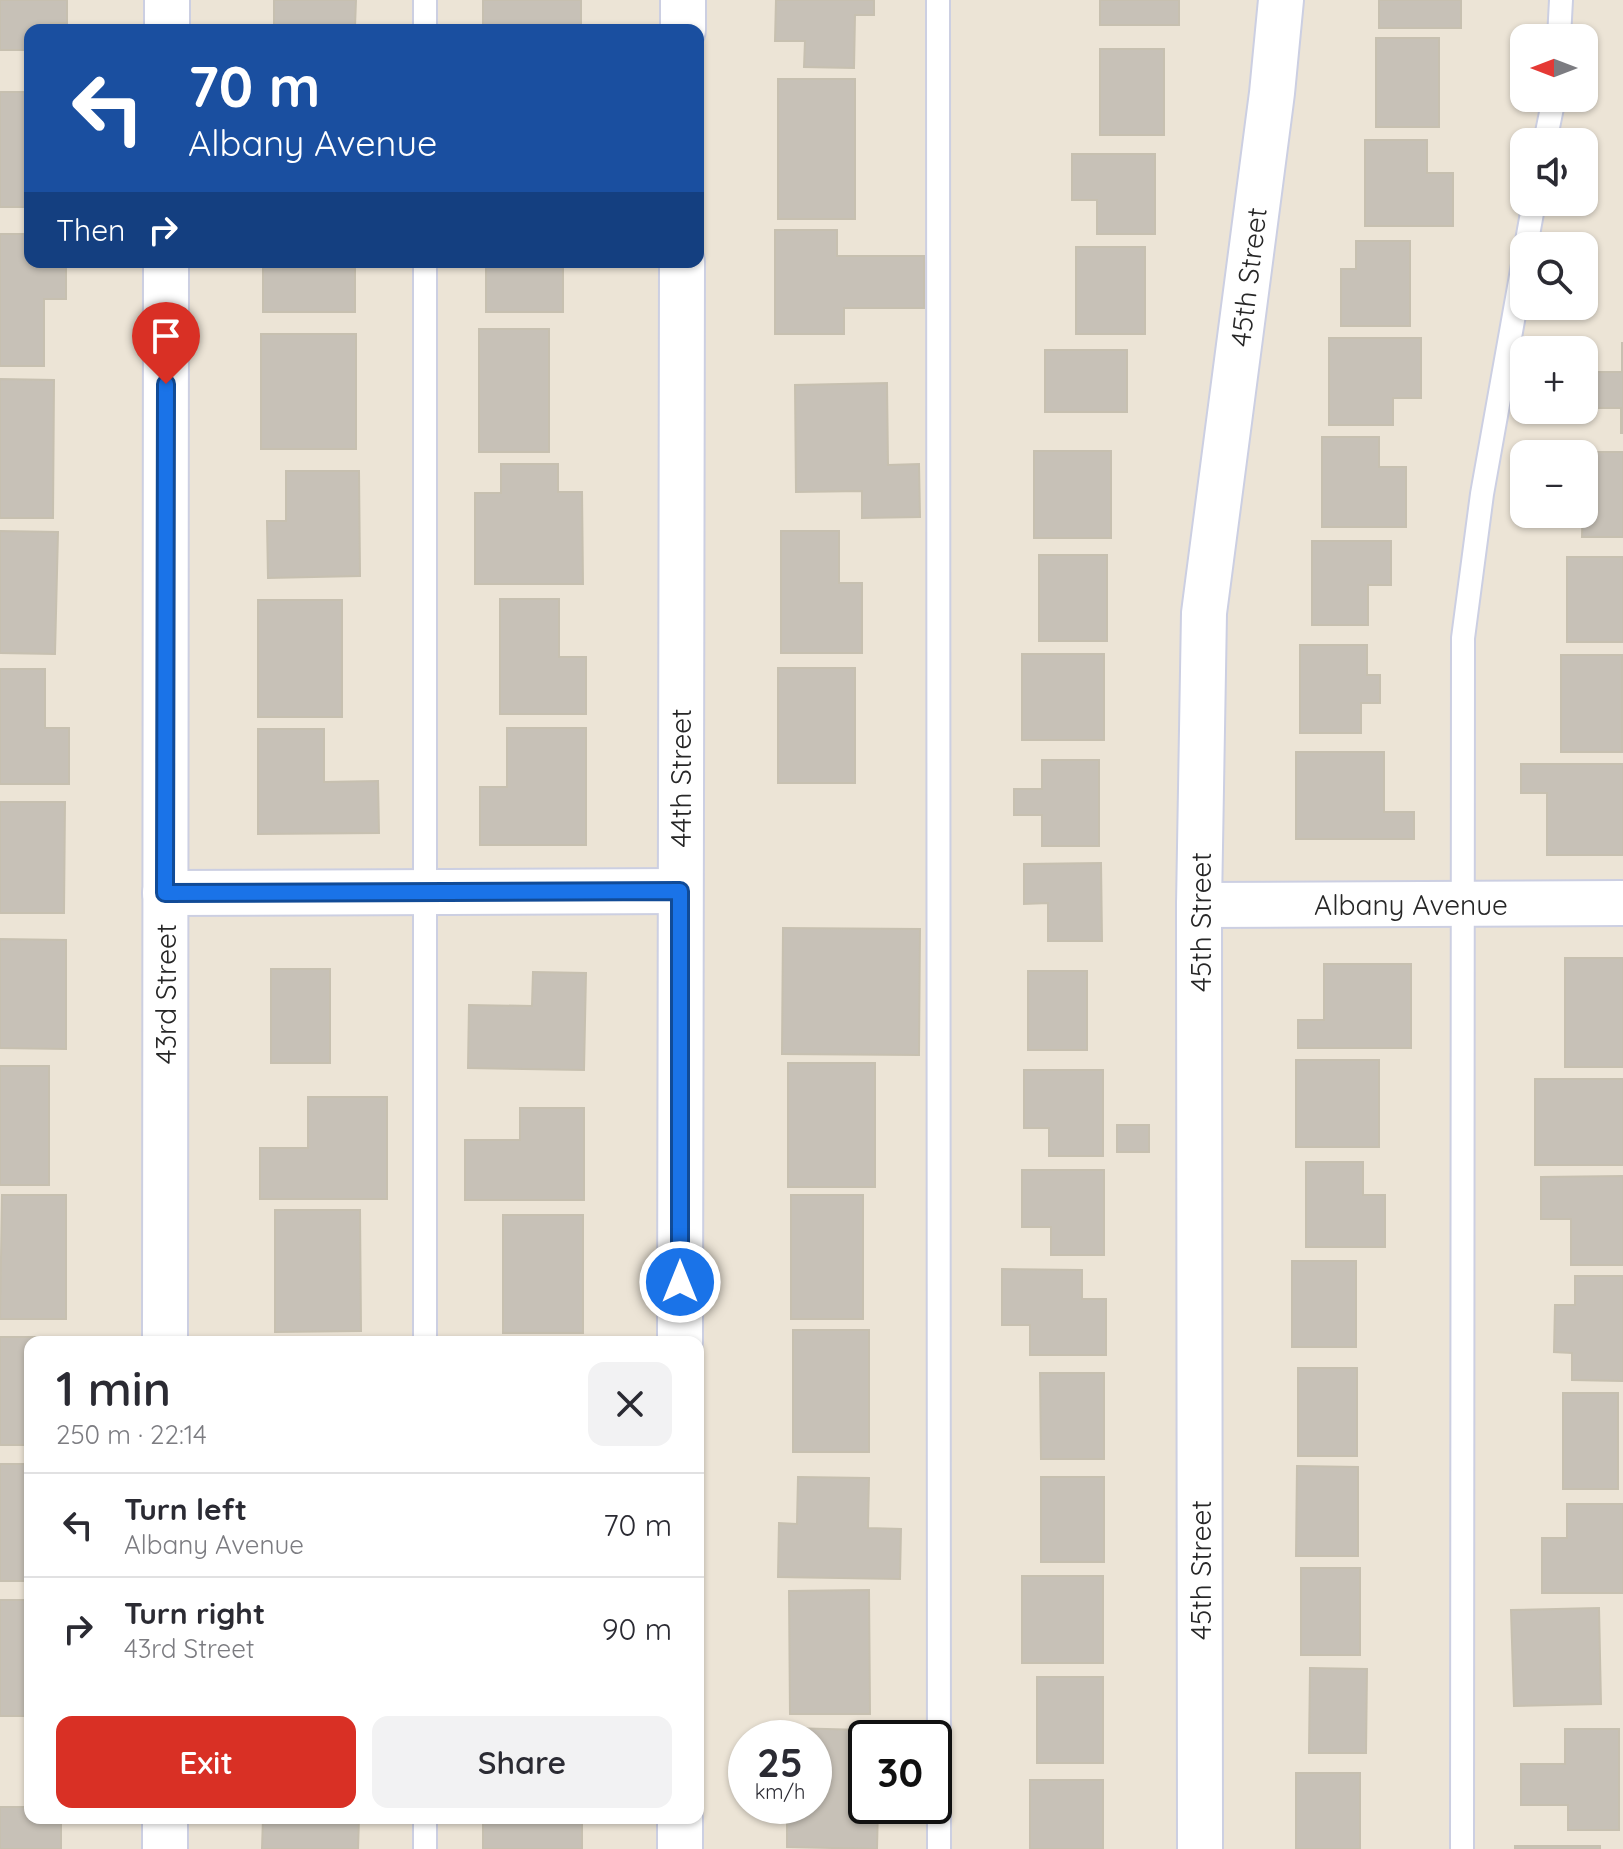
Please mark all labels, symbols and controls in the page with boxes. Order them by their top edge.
north arrow [1510,24,1598,112]
map controls [1510,24,1598,528]
text: 70 m [188,51,320,121]
icon: left [56,56,160,160]
text: Albany Avenue [188,120,437,165]
button: sound [1510,128,1598,216]
street label: 45th Street [1222,205,1274,349]
icon: right [141,208,185,252]
text: Then [56,211,125,249]
button: search [1510,232,1598,320]
pin [132,302,200,384]
icon: arrive [144,314,188,358]
button: + [1510,336,1598,424]
button: − [1510,440,1598,528]
street label: 44th Street [663,708,698,848]
street label: 45th Street [1183,852,1218,992]
street label: Albany Avenue [1314,887,1508,922]
street label: 43rd Street [148,924,183,1064]
position arrow [638,1240,722,1324]
text: 1 min [56,1358,171,1418]
button: close [588,1362,672,1446]
text: 250 m · 22:14 [56,1418,207,1451]
text: Turn left [124,1490,247,1528]
street label: 45th Street [1183,1500,1218,1640]
icon: left [56,1503,100,1547]
text: 70 m [603,1506,672,1544]
text: Albany Avenue [124,1528,304,1561]
text: Turn right [124,1594,265,1632]
icon: right [56,1607,100,1651]
text: 90 m [602,1610,672,1648]
text: 43rd Street [124,1632,255,1665]
button: Exit [56,1716,356,1808]
button: Share [372,1716,672,1808]
speed limit sign: 30 [848,1720,952,1824]
text: 25 [757,1737,803,1787]
text: km/h [755,1779,805,1804]

